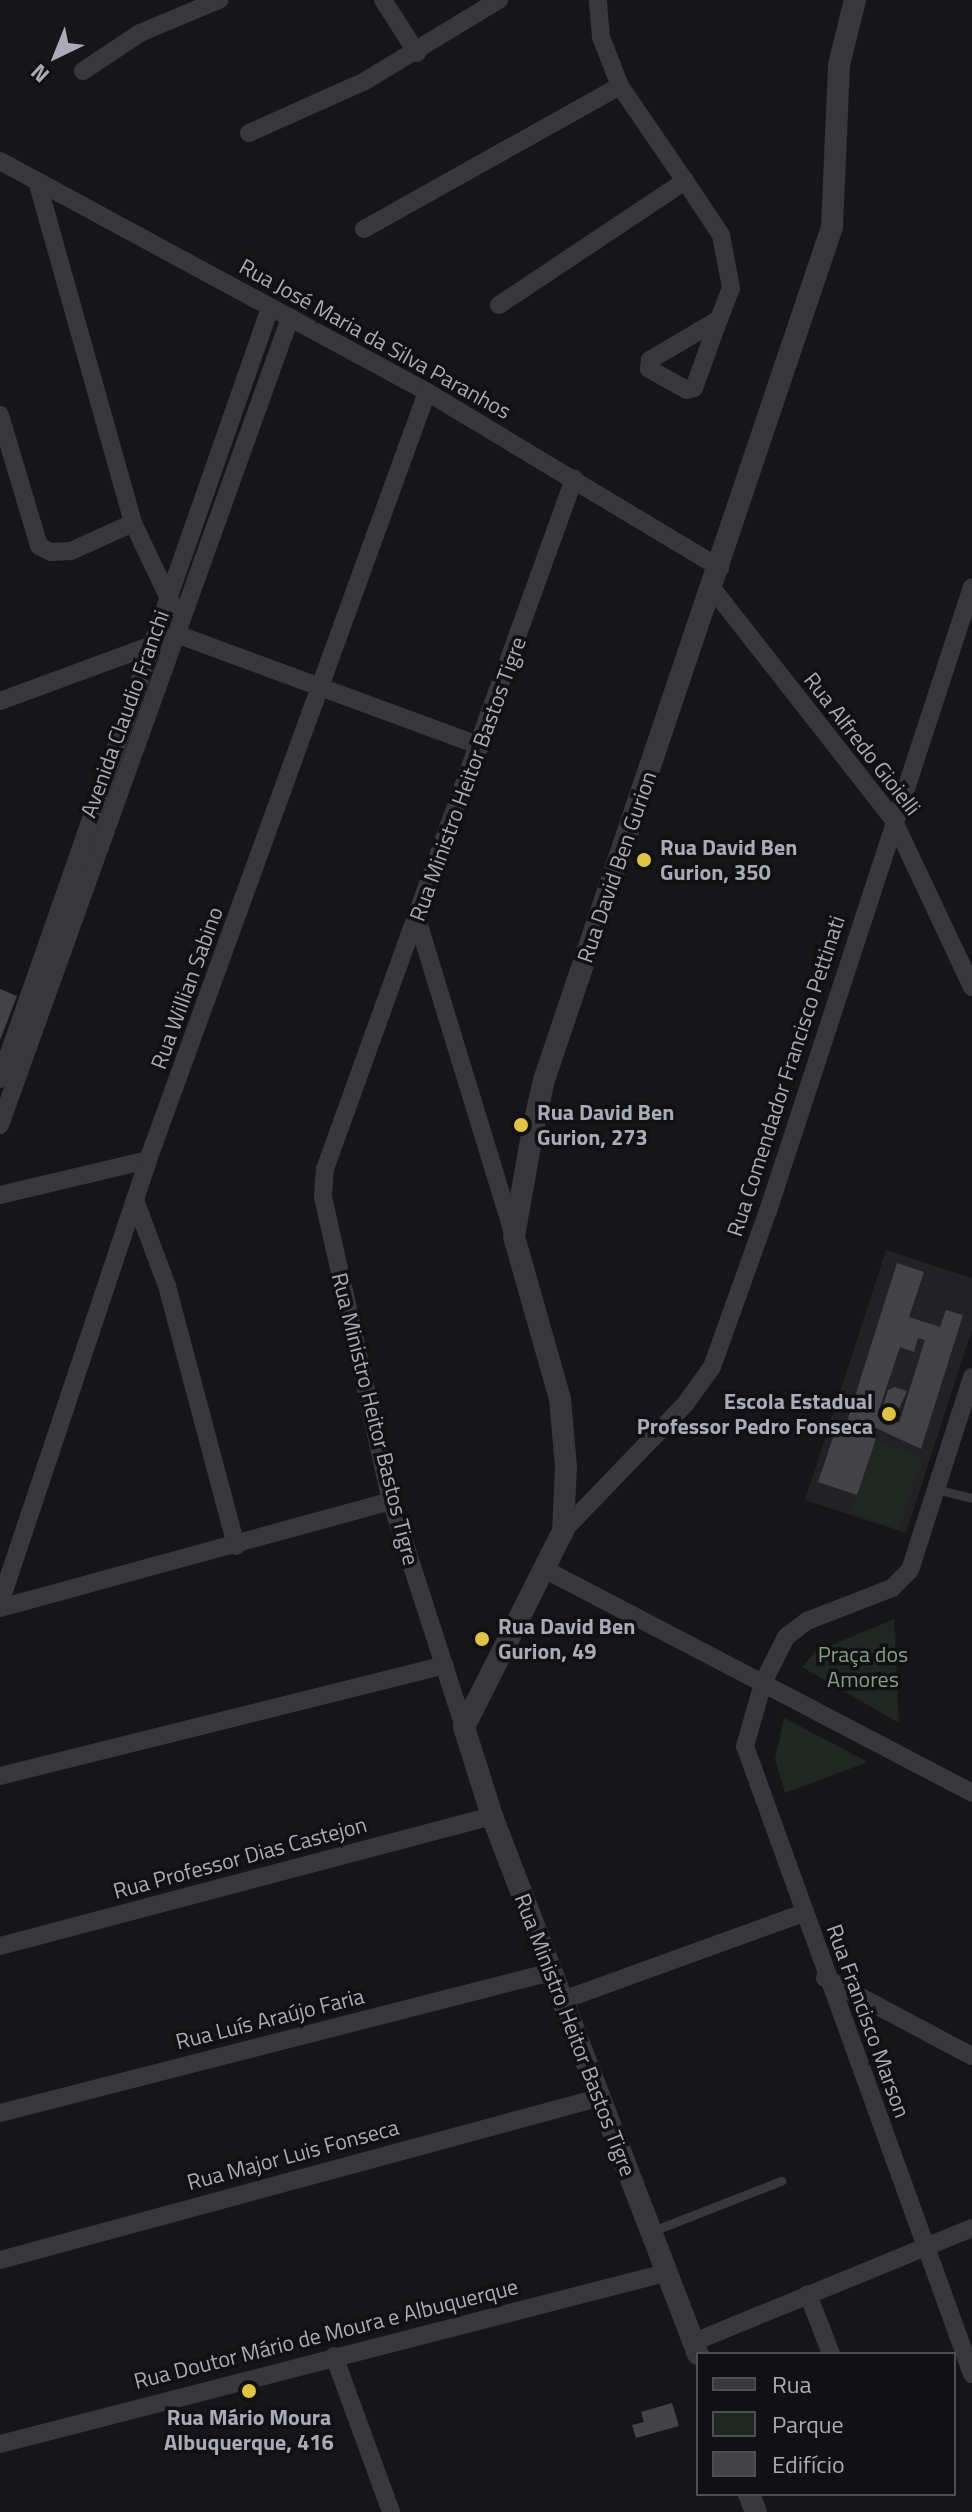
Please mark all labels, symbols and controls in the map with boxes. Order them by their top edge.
north arrow [16,16,96,96]
text: N [22,56,57,91]
street label: Rua José Maria da Silva Paranhos [235,253,515,425]
street label: Avenida Claudio Franchi [75,607,175,821]
street label: Rua Ministro Heitor Bastos Tigre [404,633,532,925]
street label: Rua Alfredo Gioielli [798,667,926,821]
street label: Rua David Ben Gurion [572,768,662,966]
place label: Rua David Ben Gurion, 350 [660,834,797,886]
marker: Rua David Ben Gurion, 350 [635,851,653,869]
street label: Rua Willian Sabino [145,903,229,1073]
street label: Rua Comendador Francisco Pettinati [722,912,850,1240]
place label: Rua David Ben Gurion, 273 [537,1099,674,1150]
marker: Rua David Ben Gurion, 273 [512,1116,530,1134]
street label: Rua Ministro Heitor Bastos Tigre [326,1270,424,1568]
place label: Escola Estadual Professor Pedro Fonseca [637,1388,873,1440]
marker: Escola Estadual Professor Pedro Fonseca [880,1405,898,1423]
place label: Rua David Ben Gurion, 49 [498,1613,635,1664]
marker: Rua David Ben Gurion, 49 [473,1630,491,1648]
park label: Praça dos Amores [818,1641,908,1692]
street label: Rua Professor Dias Castejon [110,1811,370,1905]
street label: Rua Ministro Heitor Bastos Tigre [509,1890,641,2180]
street label: Rua Francisco Marson [821,1921,915,2121]
street label: Rua Luís Araújo Faria [173,1983,367,2055]
street label: Rua Major Luis Fonseca [184,2114,402,2196]
street label: Rua Doutor Mário de Moura e Albuquerque [131,2273,521,2395]
legend [696,2352,956,2496]
text: Rua [772,2366,811,2402]
marker: Rua Mário Moura Albuquerque, 416 [240,2382,258,2400]
place label: Rua Mário Moura Albuquerque, 416 [164,2404,334,2456]
text: Parque [772,2406,844,2442]
text: Edifício [772,2446,845,2482]

